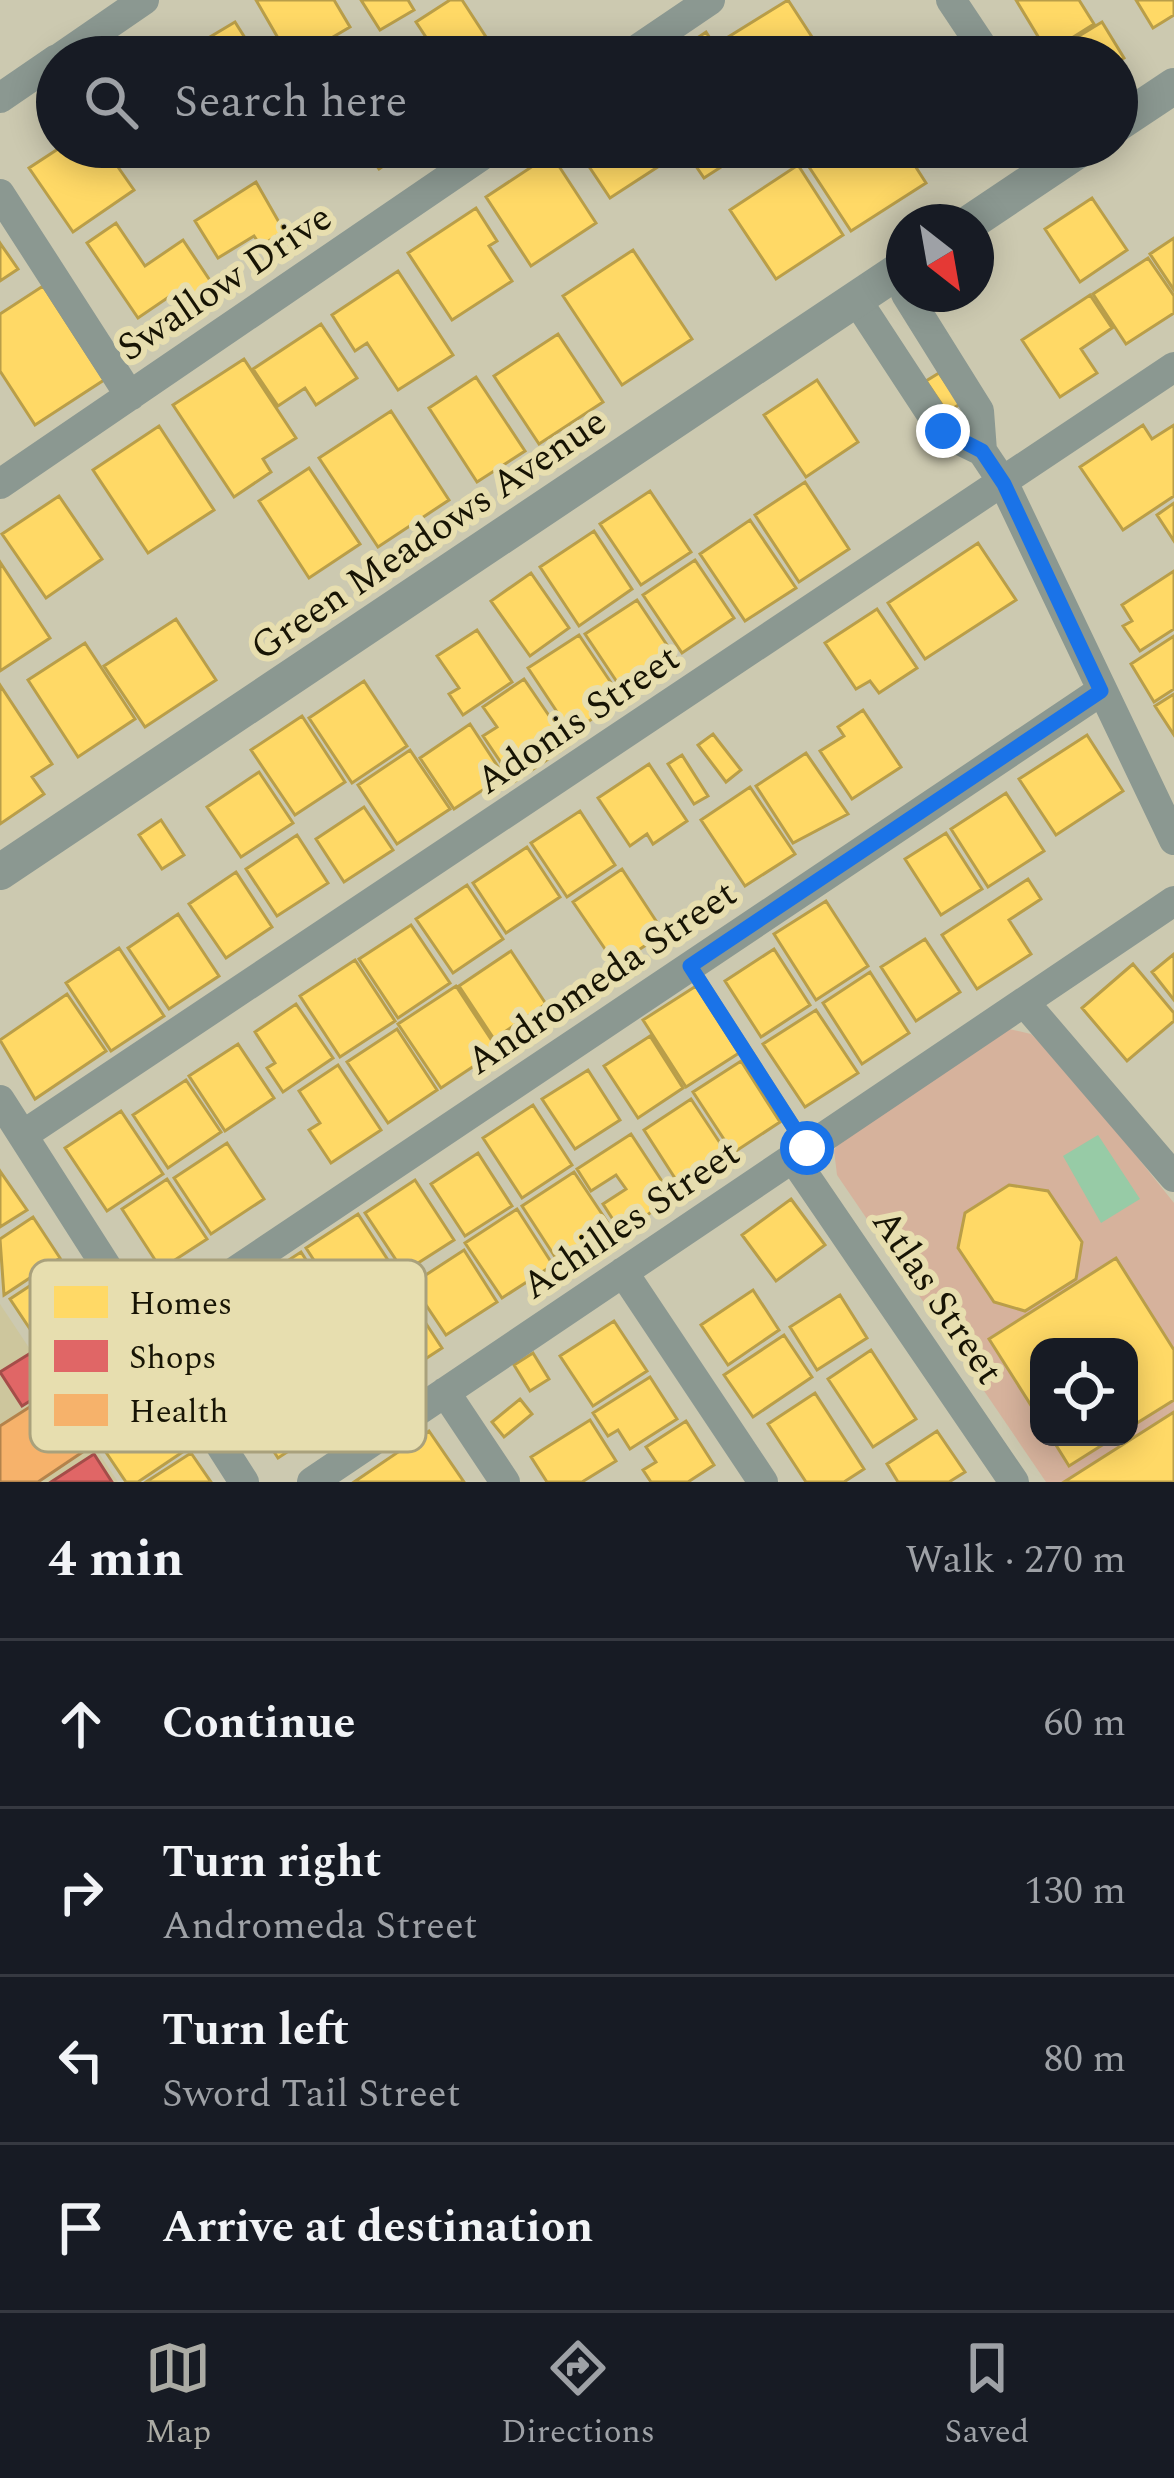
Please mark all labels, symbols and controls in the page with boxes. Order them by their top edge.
search box [36,36,1138,168]
text: Search here [174,68,407,137]
icon: search [78,69,144,135]
street label: Swallow Drive [106,189,344,377]
north arrow [886,204,994,312]
street label: Green Meadows Avenue [239,393,619,677]
route end [916,404,970,458]
street label: Adonis Street [464,630,692,810]
street label: Andromeda Street [455,865,749,1091]
route start [780,1121,834,1175]
street label: Achilles Street [510,1125,752,1315]
street label: Atlas Street [856,1197,1018,1397]
legend [30,1260,426,1452]
text: Homes [129,1279,232,1329]
text: Shops [129,1333,217,1383]
map controls [1030,1338,1138,1446]
button: locate [1030,1338,1138,1446]
text: Health [129,1387,228,1437]
text: 4 min [48,1521,184,1599]
text: Walk · 270 m [905,1531,1126,1590]
text: Continue [162,1689,355,1758]
icon: ahead [48,1691,114,1757]
text: 60 m [1044,1694,1126,1753]
text: Turn right [162,1828,381,1897]
icon: right [48,1859,114,1925]
text: 130 m [1024,1862,1126,1921]
text: Andromeda Street [162,1897,478,1956]
text: Turn left [162,1996,349,2065]
icon: left [48,2027,114,2093]
text: 80 m [1044,2030,1126,2089]
text: Sword Tail Street [162,2065,461,2124]
text: Arrive at destination [162,2193,593,2262]
icon: arrive [48,2195,114,2261]
tab: Map [145,2335,211,2457]
tab: Directions [501,2335,655,2457]
tab: Saved [945,2335,1029,2457]

